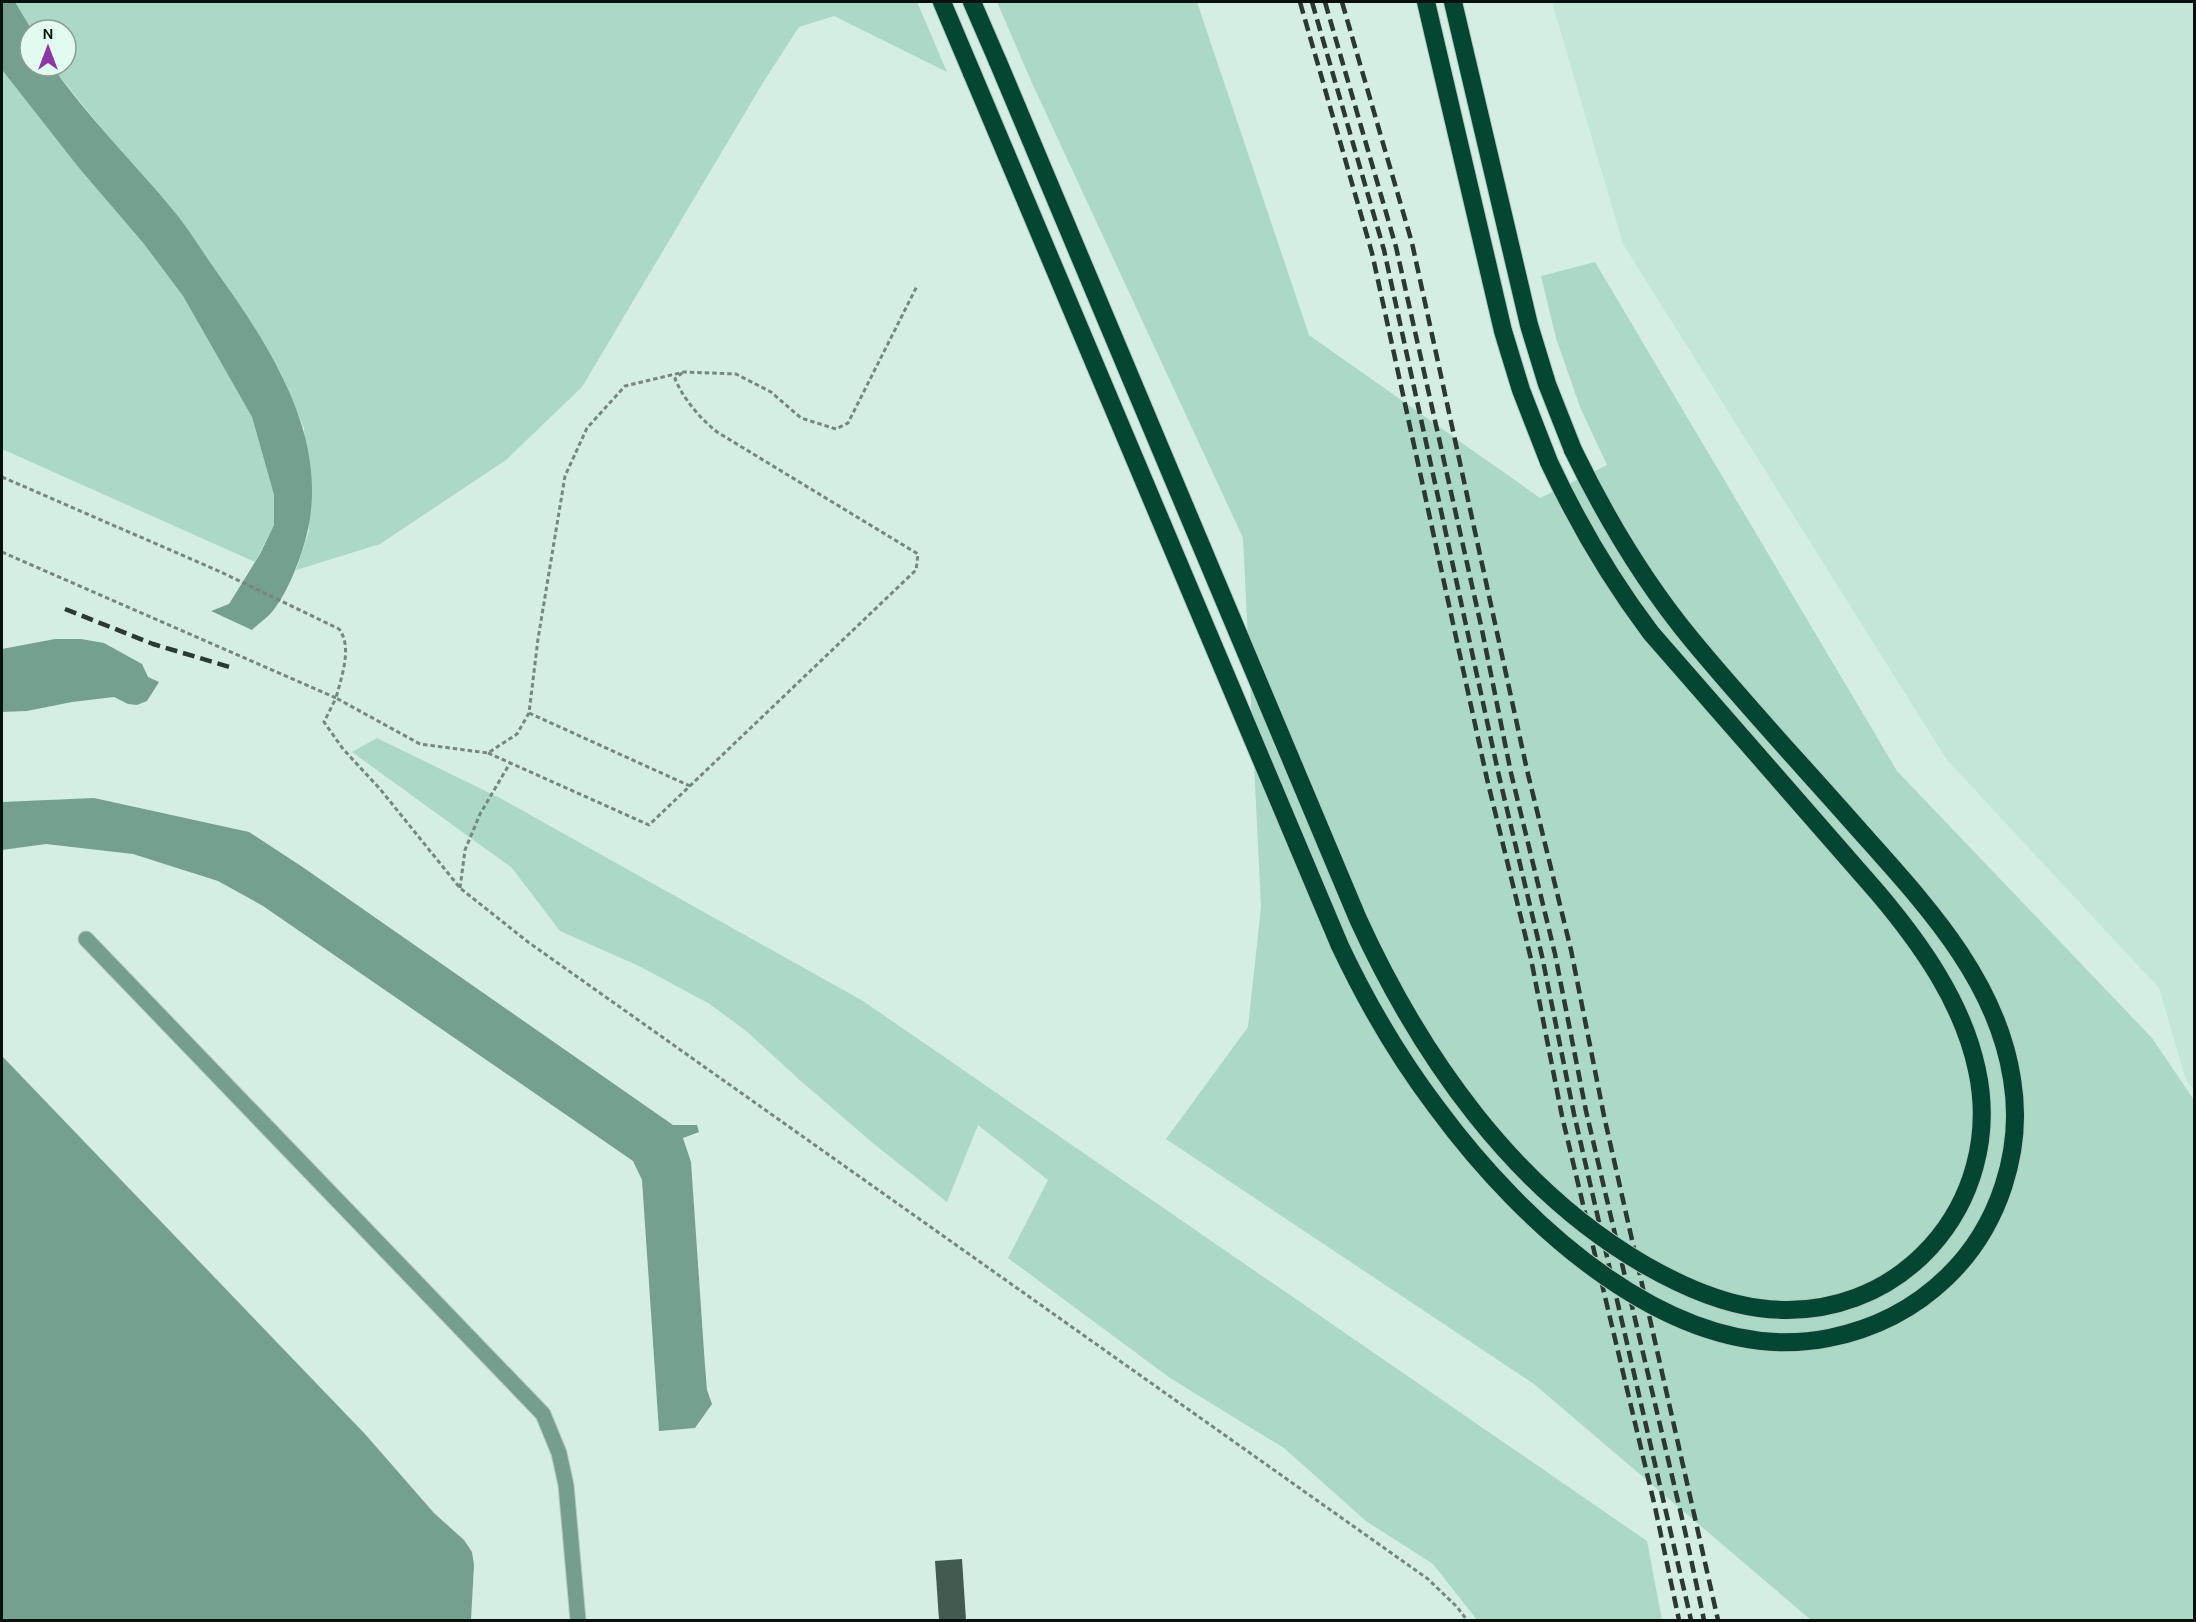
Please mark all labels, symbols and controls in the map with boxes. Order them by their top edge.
north arrow [18,18,78,78]
text: N [42,24,54,43]

